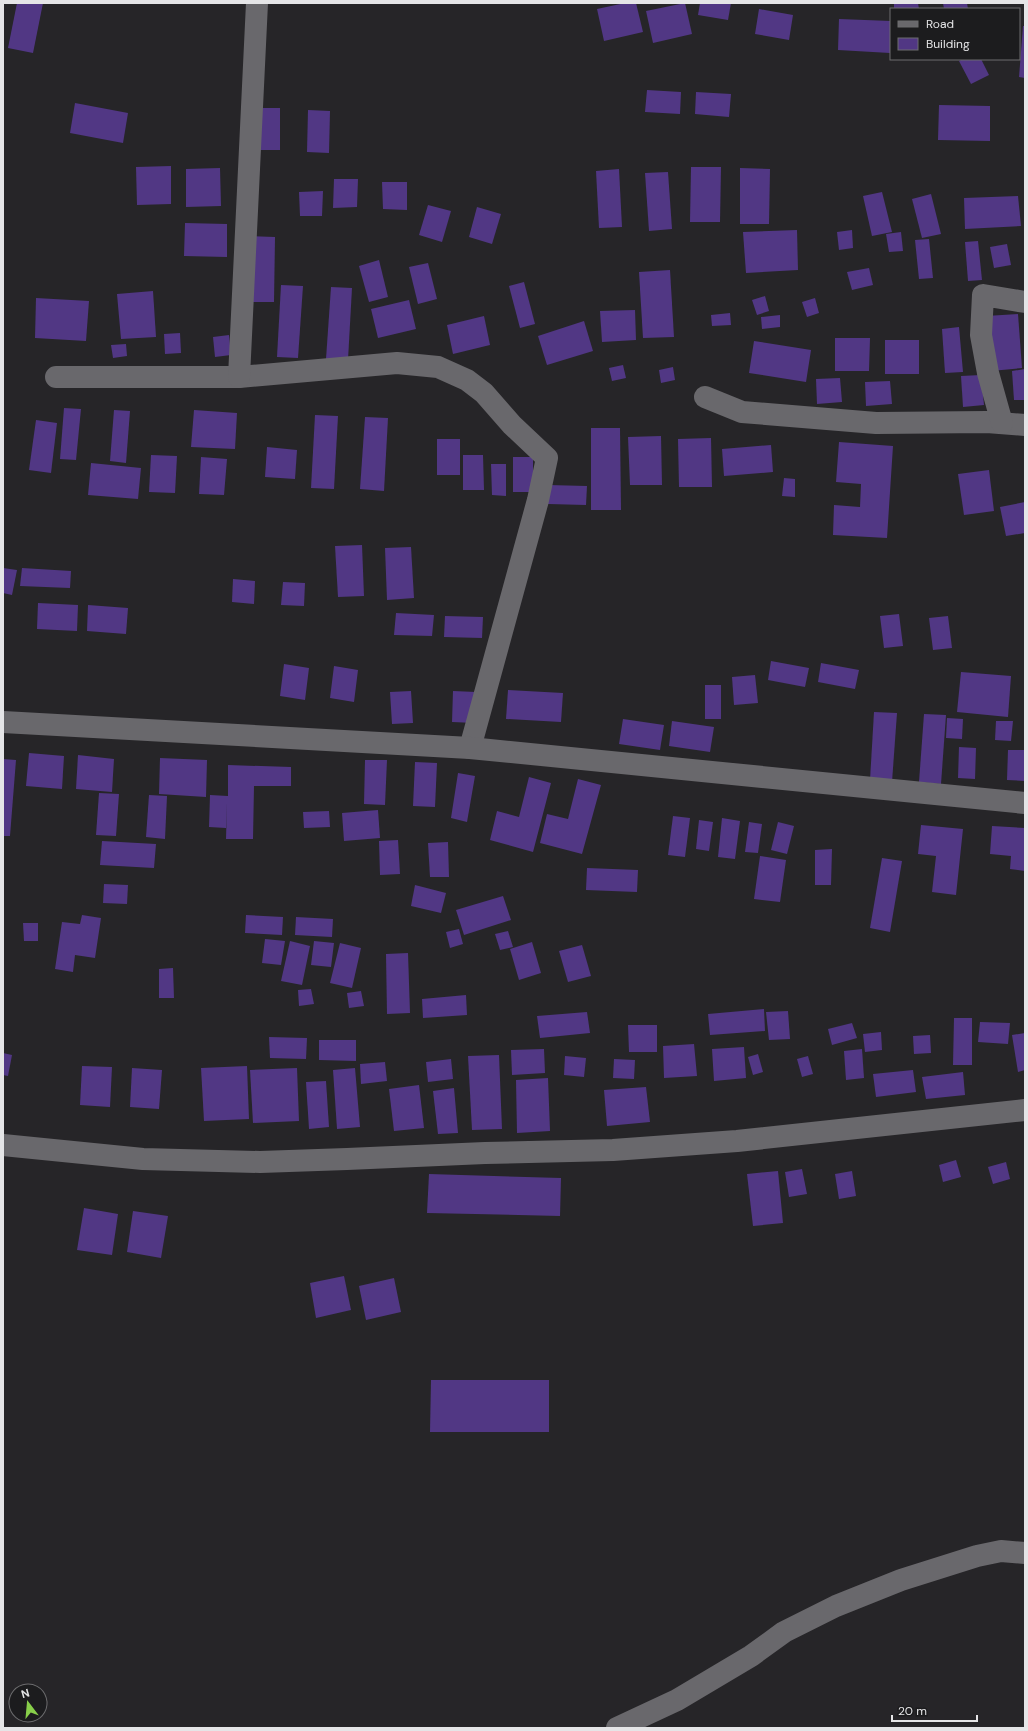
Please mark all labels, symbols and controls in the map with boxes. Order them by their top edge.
legend [890,8,1020,60]
text: Road [926,16,954,32]
text: Building [926,36,970,52]
north arrow [8,1683,48,1723]
text: N [19,1686,31,1701]
scale bar [892,1697,977,1723]
text: 20 m [898,1703,927,1719]

